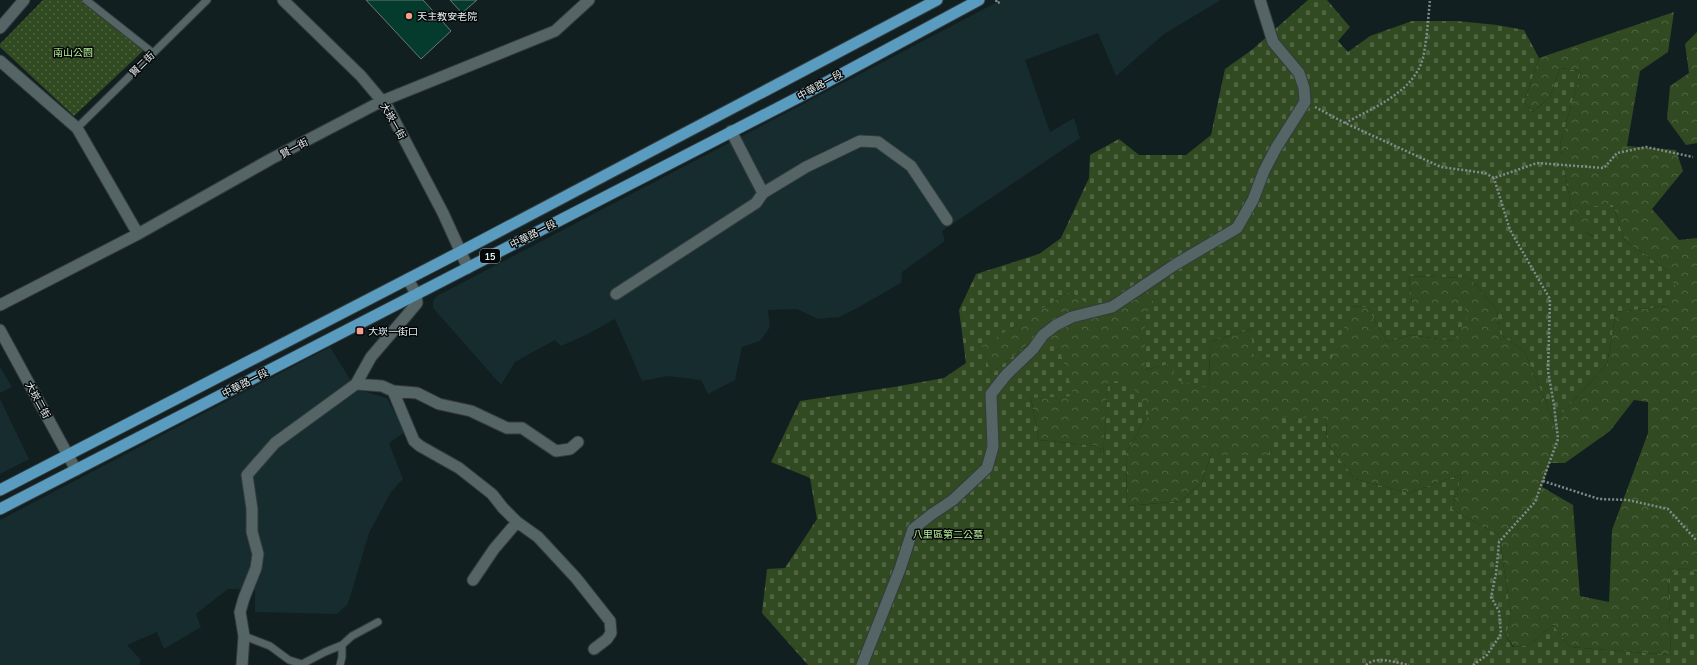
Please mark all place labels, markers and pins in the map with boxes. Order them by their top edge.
place label: 天主教安老院 [417,10,477,23]
marker: 天主教安老院 [404,11,414,21]
place label: 大崁一街口 [368,325,418,338]
marker: 大崁一街口 [355,326,365,336]

